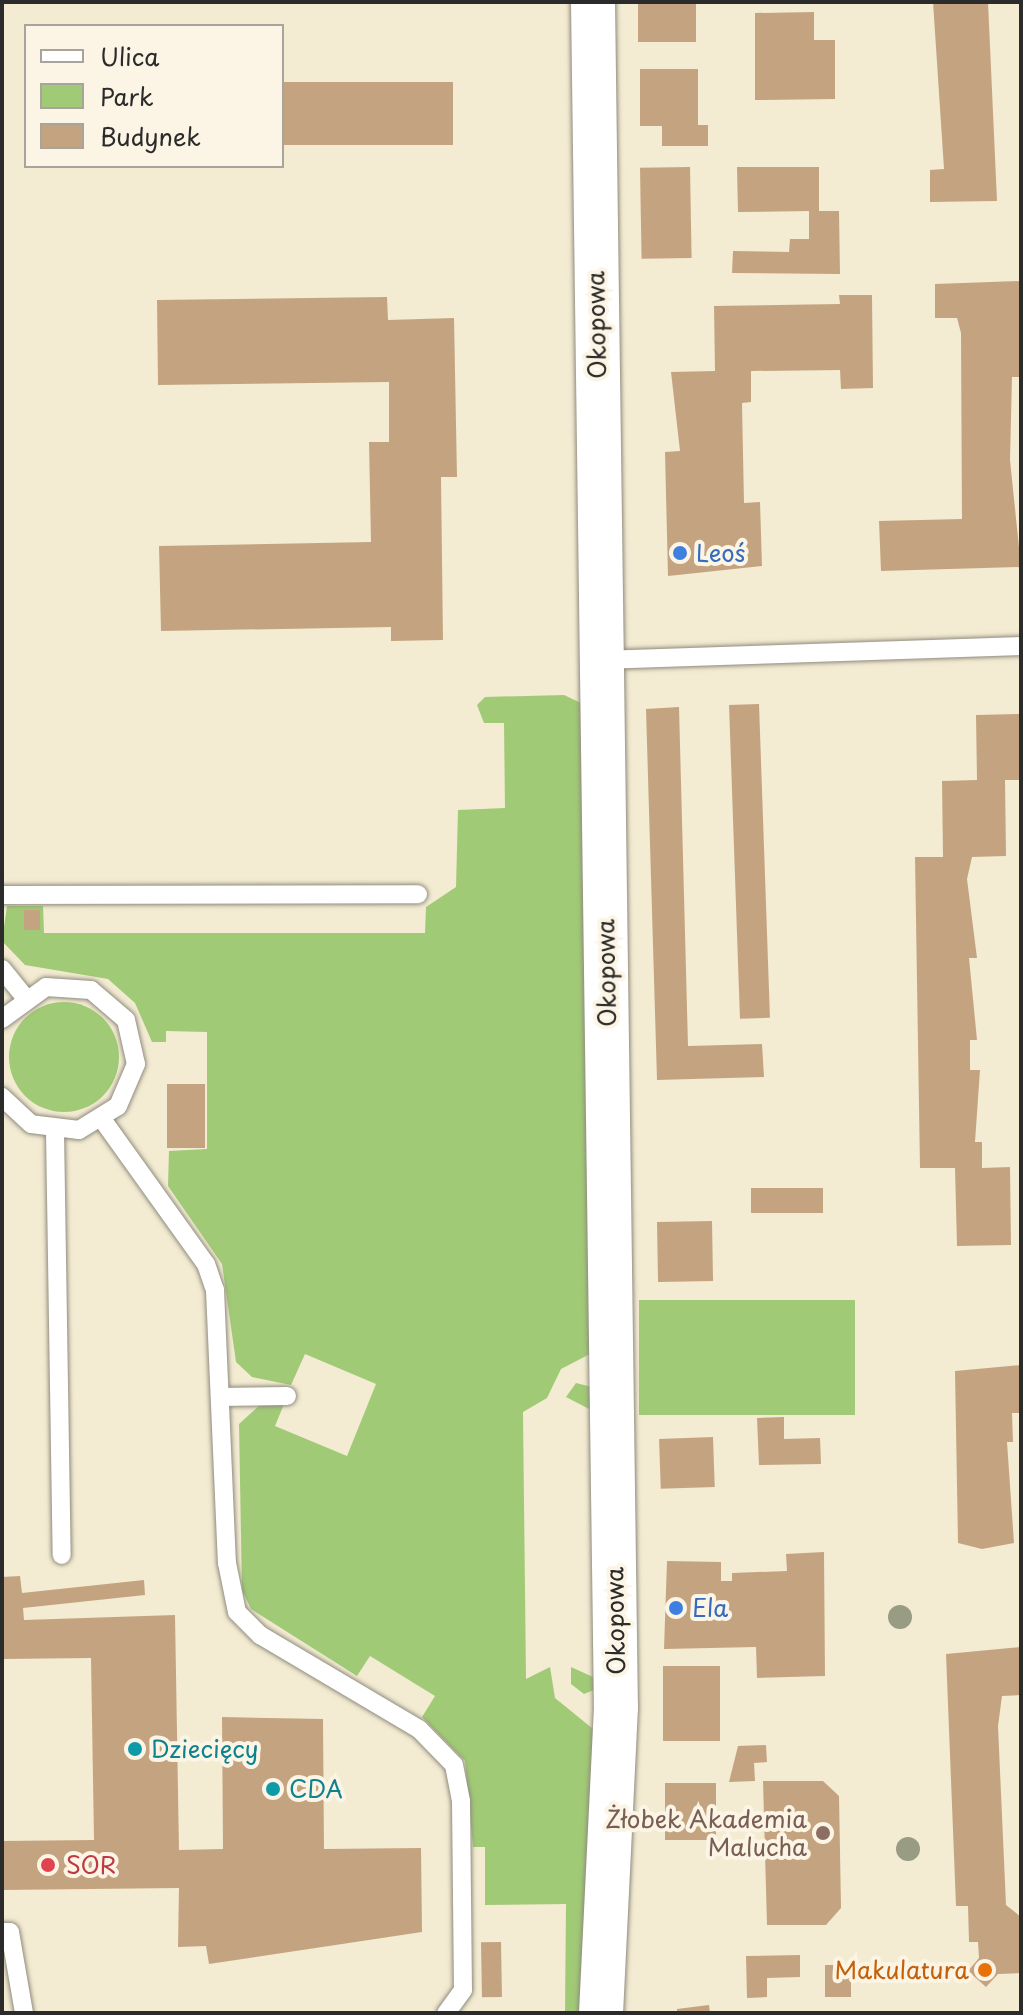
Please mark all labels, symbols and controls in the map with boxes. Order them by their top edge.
legend [24,24,284,168]
text: Ulica [100,38,159,74]
text: Park [100,78,154,114]
text: Budynek [100,118,201,154]
street label: Okopowa [581,271,611,379]
place label: Leoś [696,539,746,567]
marker: Leoś [671,544,689,562]
street label: Okopowa [591,919,621,1027]
street label: Okopowa [600,1567,630,1675]
place label: Ela [692,1594,728,1622]
marker: Ela [667,1599,685,1617]
place label: Dziecięcy [151,1735,258,1763]
marker: Dziecięcy [126,1740,144,1758]
place label: CDA [289,1775,343,1803]
marker: CDA [264,1780,282,1798]
place label: Żłobek Akademia Malucha [604,1805,807,1861]
marker: Żłobek Akademia Malucha [814,1824,832,1842]
place label: SOR [66,1851,116,1879]
marker: SOR [37,1854,59,1876]
place label: Makulatura [834,1956,969,1984]
marker: Makulatura [976,1961,994,1979]

